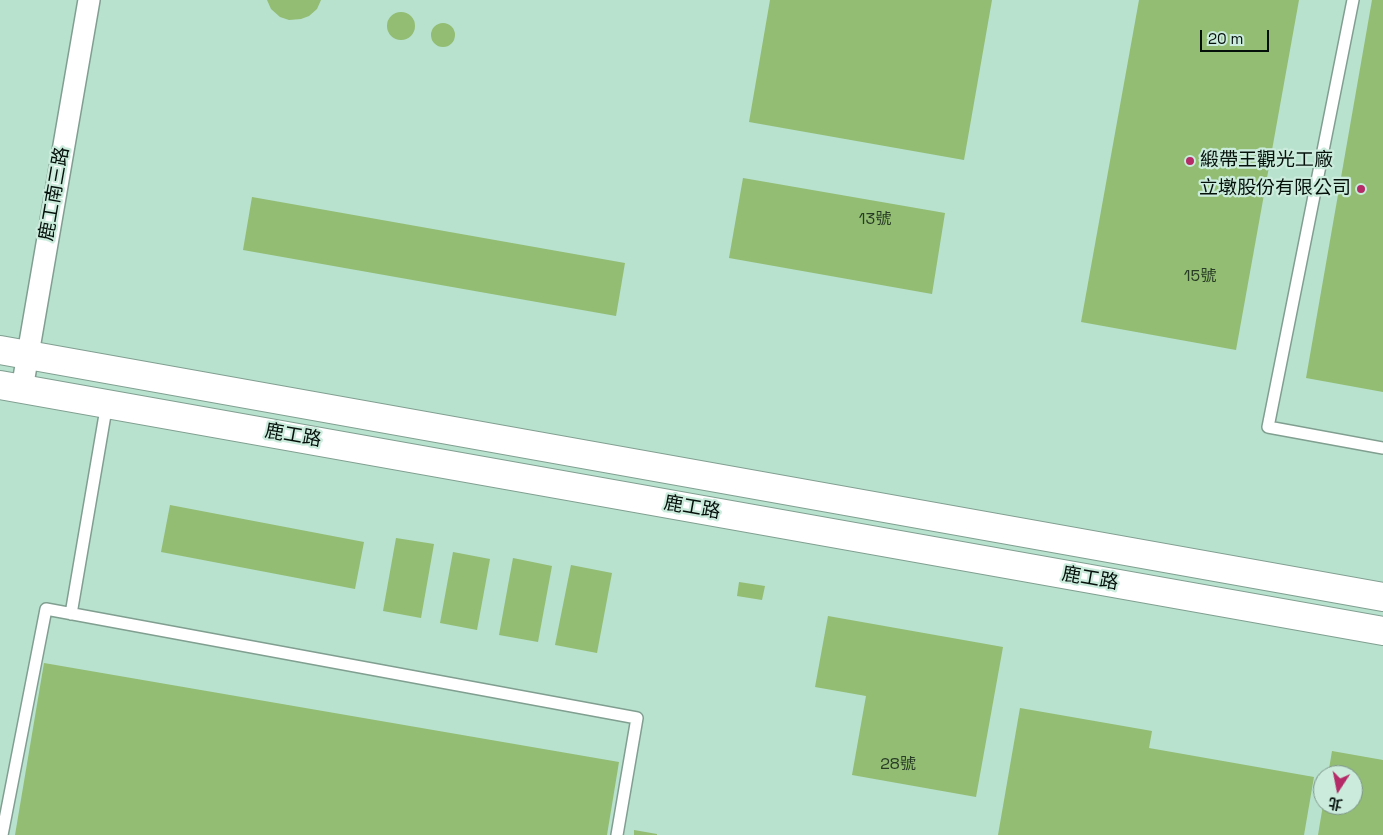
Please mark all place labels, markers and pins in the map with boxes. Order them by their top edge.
place label: 緞帶王觀光工廠 [1200,150,1333,172]
marker: 緞帶王觀光工廠 [1184,155,1196,167]
place label: 立墩股份有限公司 [1199,178,1351,200]
marker: 立墩股份有限公司 [1355,183,1367,195]

